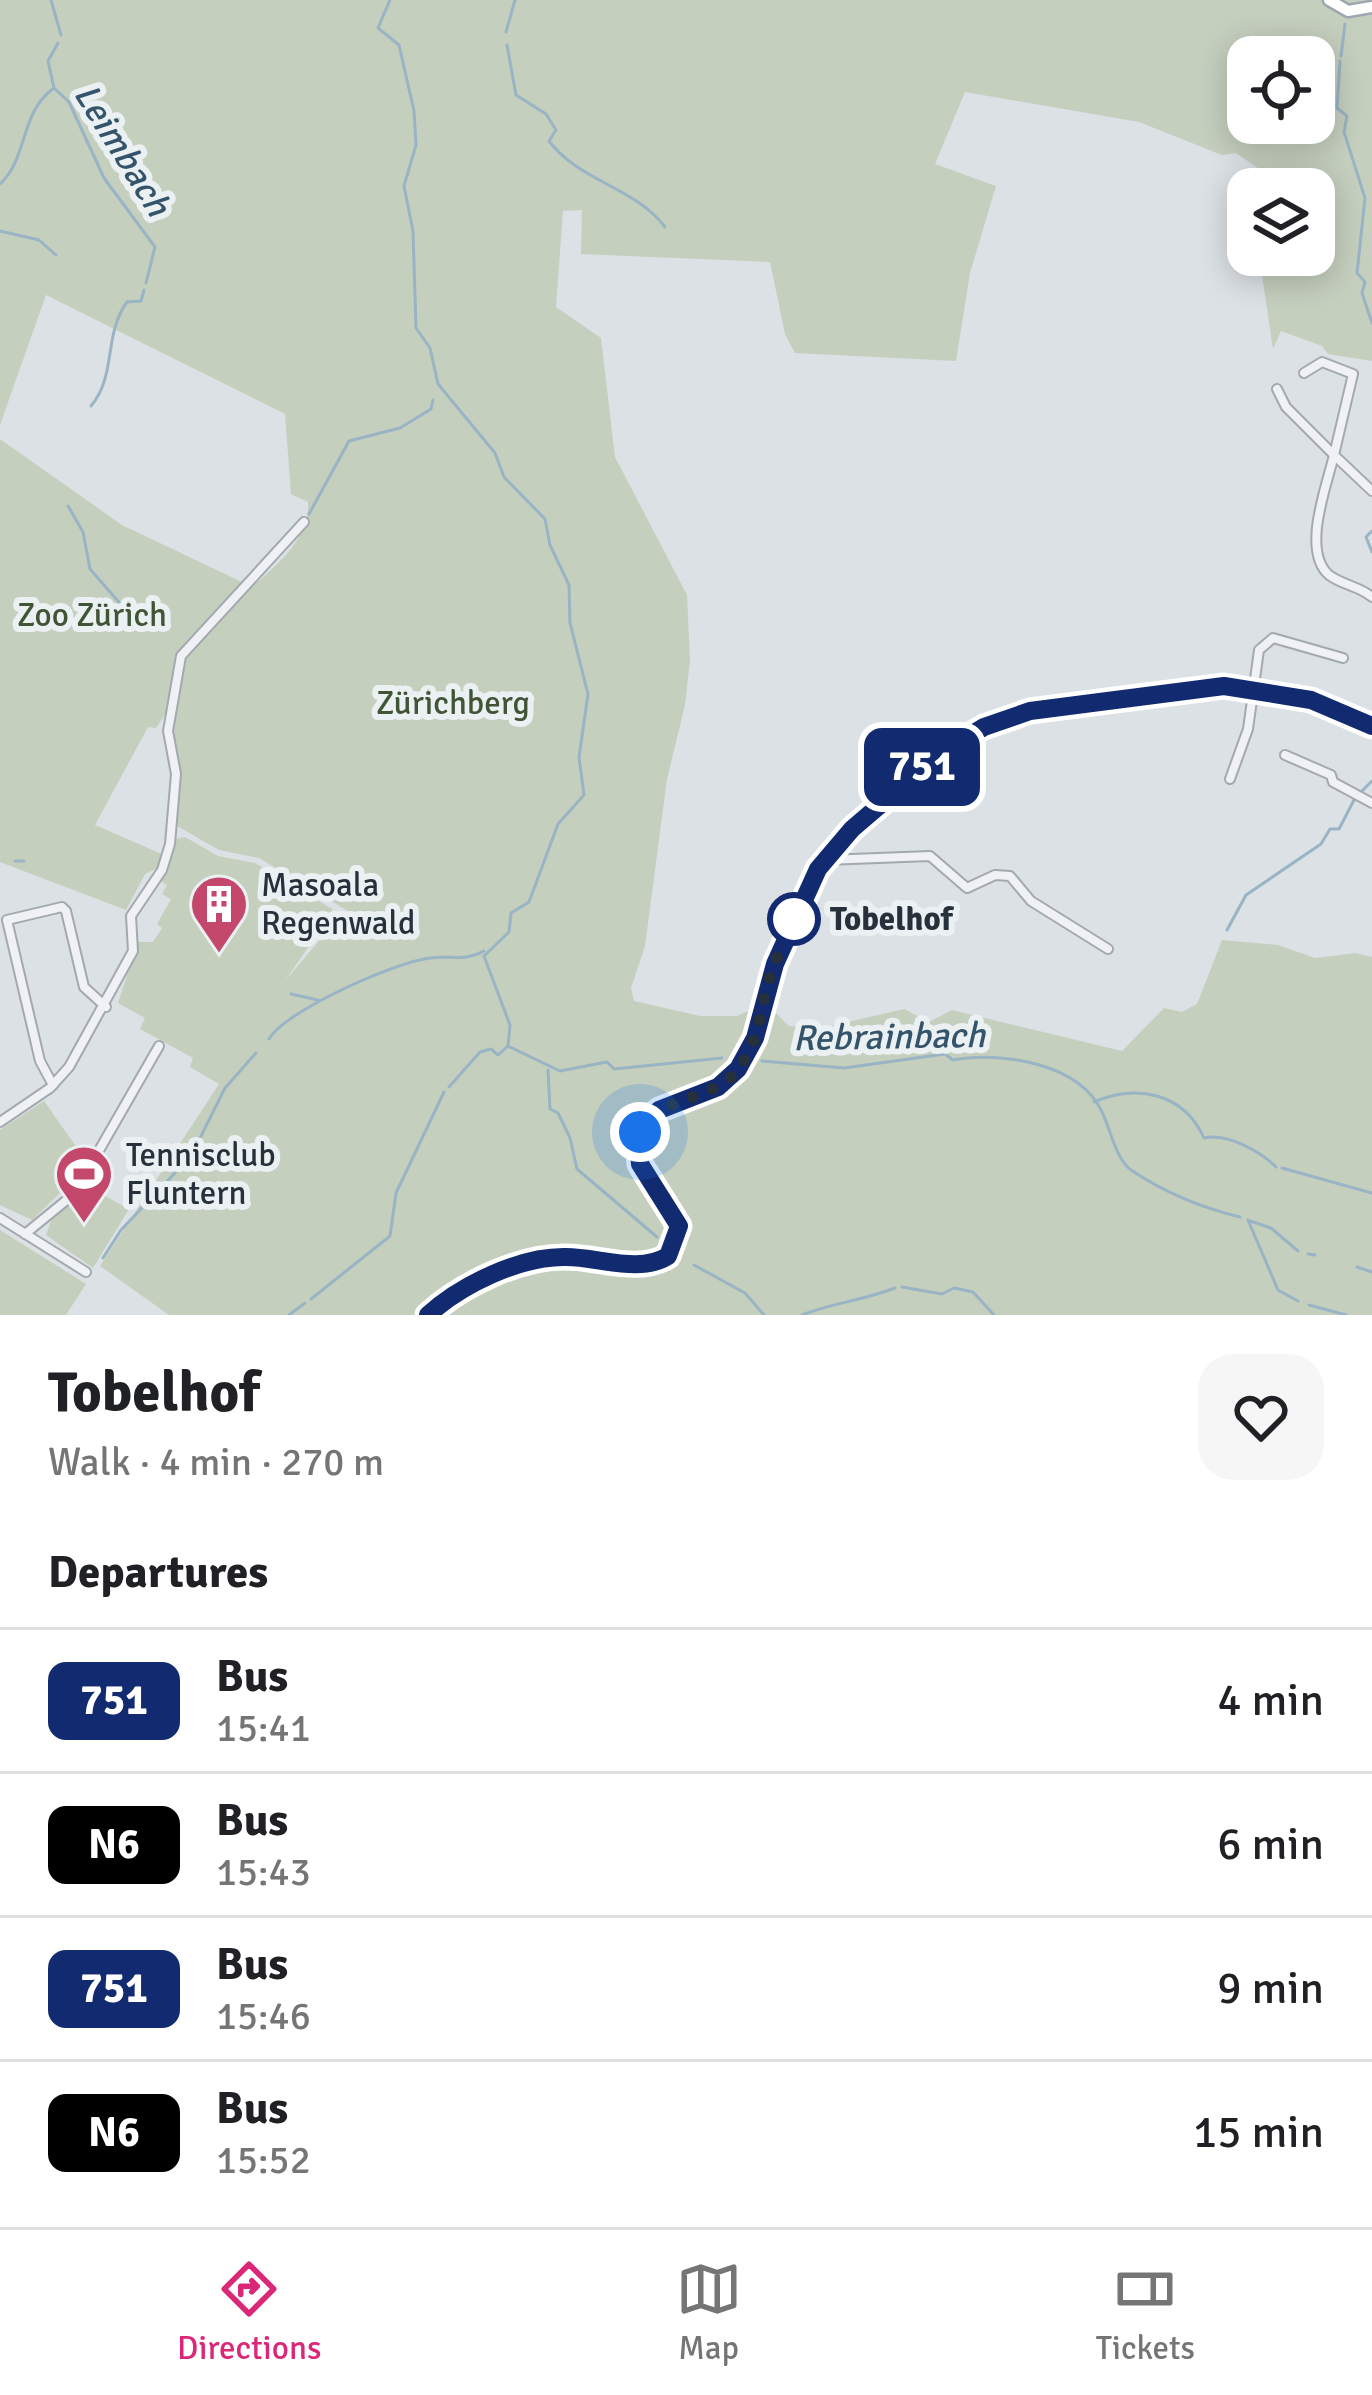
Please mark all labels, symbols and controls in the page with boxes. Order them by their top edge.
map controls [1227,36,1335,276]
button: locate [1227,36,1335,144]
water label: Leimbach [64,75,181,226]
button: layers [1227,168,1335,276]
park label: Zoo Zürich [17,595,167,636]
park label: Zürichberg [376,683,530,724]
line badge: 751 [853,728,991,806]
text: 751 [888,741,956,792]
place label: Masoala Regenwald [261,865,416,944]
building icon: Masoala Regenwald [188,873,250,955]
marker: Tobelhof [769,894,819,944]
place label: Tobelhof [830,899,955,940]
water label: Rebrainbach [792,1013,987,1061]
your location [610,1102,670,1162]
place label: Tennisclub Fluntern [126,1135,276,1214]
sports icon: Tennisclub Fluntern [53,1143,115,1225]
button: heart [1198,1354,1324,1480]
text: Tobelhof [48,1357,260,1428]
text: Walk · 4 min · 270 m [48,1438,384,1486]
text: Departures [48,1545,268,1600]
text: Bus [216,1649,288,1704]
text: 4 min [1217,1673,1324,1728]
text: 751 [80,1675,148,1726]
text: 15:41 [216,1704,311,1752]
text: Bus [216,1793,288,1848]
text: 6 min [1217,1817,1324,1872]
text: N6 [88,1819,140,1870]
text: 15:43 [216,1848,311,1896]
text: Bus [216,1937,288,1992]
text: 9 min [1217,1961,1324,2016]
text: 751 [80,1963,148,2014]
text: 15:46 [216,1992,311,2040]
text: Bus [216,2081,288,2136]
text: 15 min [1193,2105,1324,2160]
text: N6 [88,2107,140,2158]
text: 15:52 [216,2136,311,2184]
tab: Directions [177,2256,321,2369]
tab: Map [676,2256,742,2369]
tab: Tickets [1096,2256,1195,2369]

